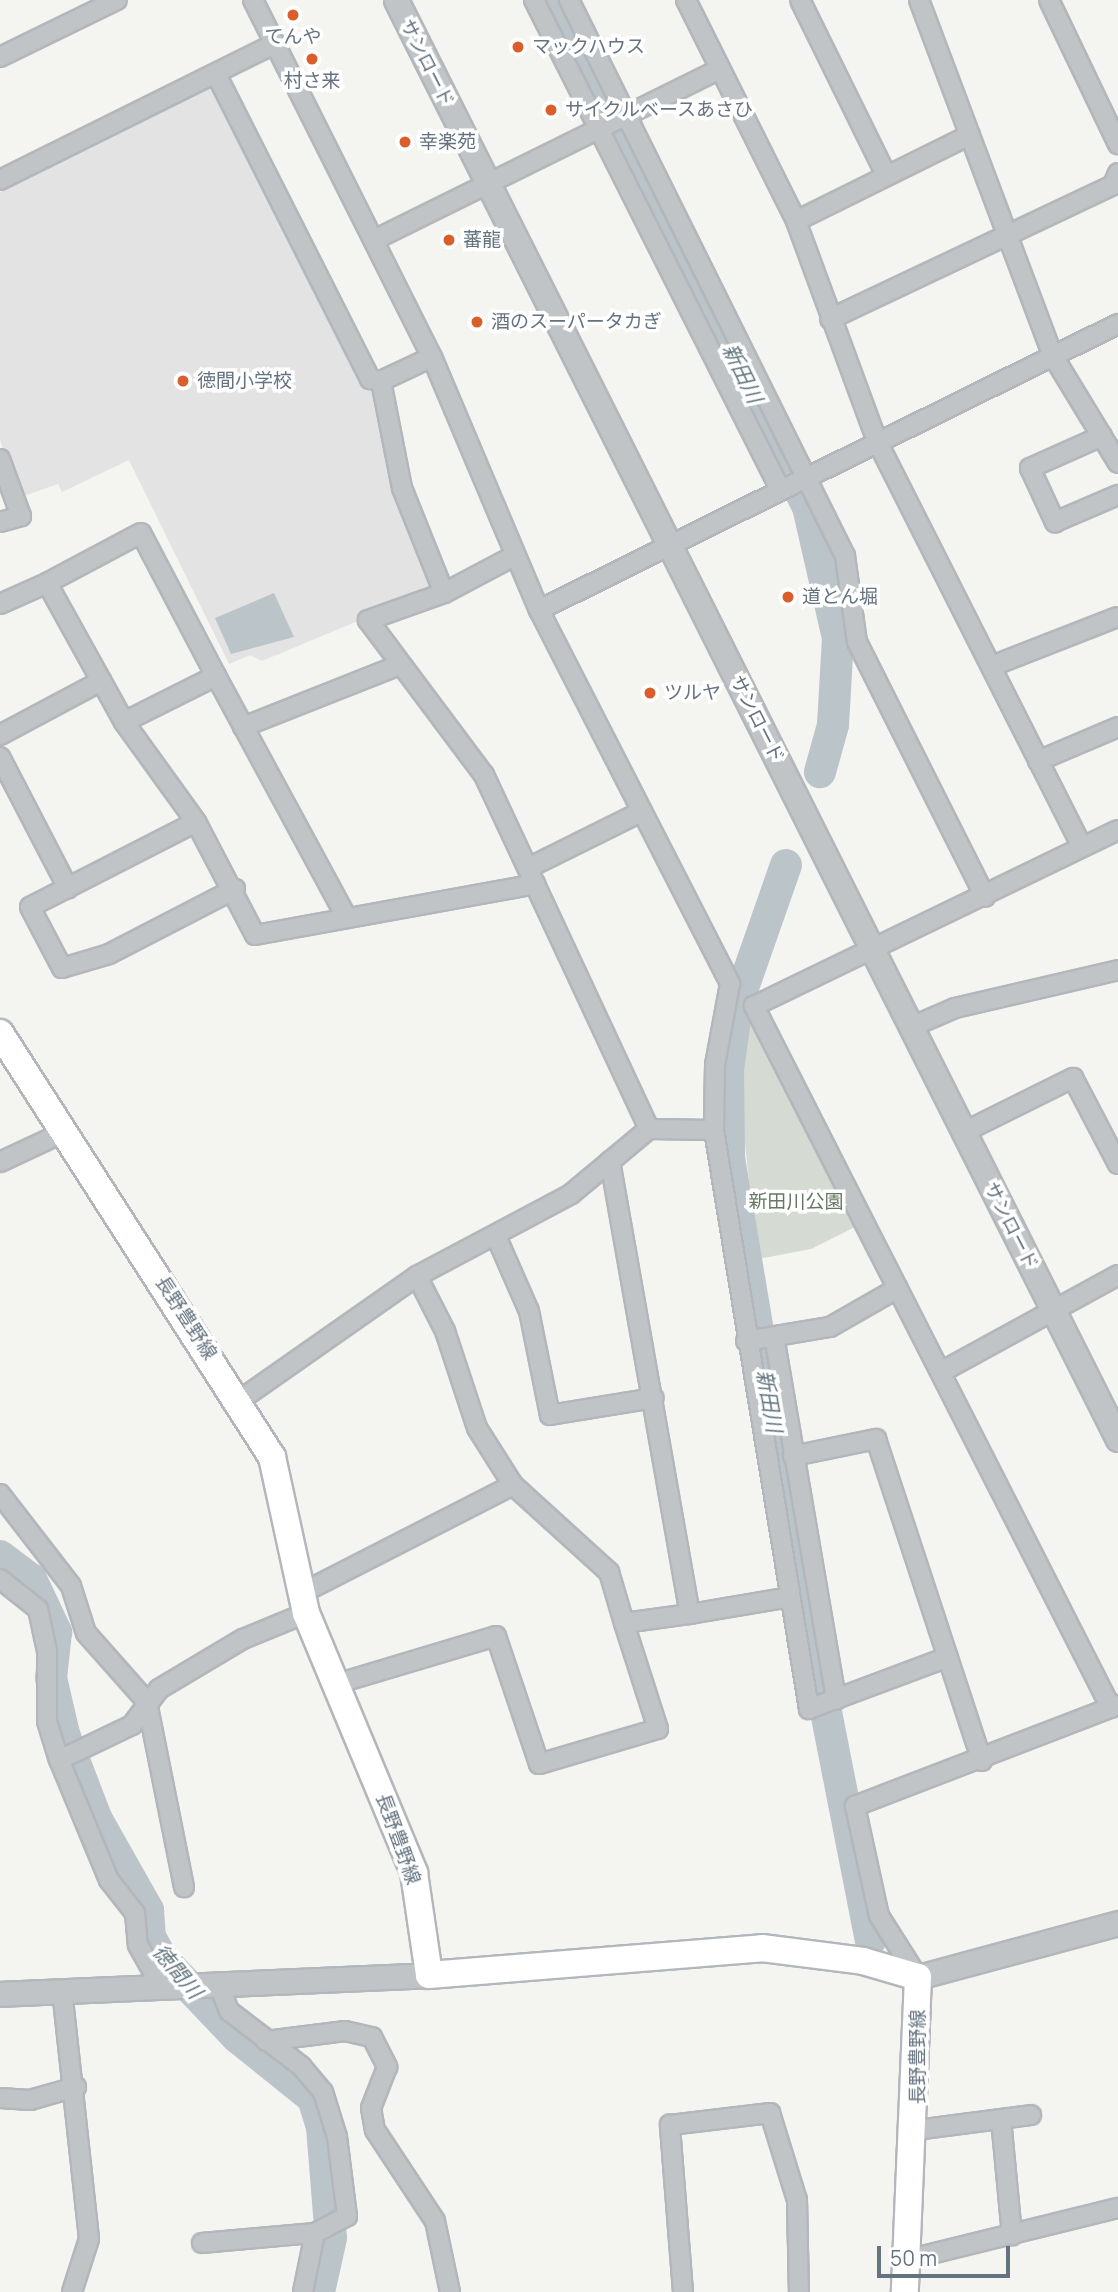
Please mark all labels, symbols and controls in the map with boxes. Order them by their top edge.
marker: てんや [285,7,301,23]
street label: サンロード [395,16,459,110]
place label: てんや [265,26,321,48]
place label: マックハウス [532,36,646,58]
marker: マックハウス [510,39,526,55]
marker: 村さ来 [304,51,320,67]
place label: 村さ来 [284,70,340,92]
place label: サイクルベースあさひ [565,99,755,121]
marker: サイクルベースあさひ [543,102,559,118]
place label: 幸楽苑 [419,131,476,153]
marker: 幸楽苑 [397,134,413,150]
place label: 蕃龍 [463,229,501,251]
marker: 蕃龍 [441,232,457,248]
place label: 酒のスーパータカぎ [491,311,662,333]
marker: 酒のスーパータカぎ [469,314,485,330]
water label: 新田川 [718,339,768,407]
place label: 徳間小学校 [197,370,292,392]
marker: 徳間小学校 [175,373,191,389]
place label: 道とん堀 [802,586,878,608]
marker: 道とん堀 [780,589,796,605]
street label: サンロード [725,672,789,766]
place label: ツルヤ [664,682,721,704]
marker: ツルヤ [642,685,658,701]
street label: サンロード [979,1179,1043,1273]
park label: 新田川公園 [749,1191,843,1213]
street label: 長野豊野線 [151,1272,221,1364]
water label: 新田川 [752,1368,788,1434]
street label: 長野豊野線 [371,1790,425,1888]
water label: 徳間川 [148,1939,208,2003]
street label: 長野豊野線 [907,2010,929,2104]
scale bar [880,2232,1013,2276]
text: 50 m [890,2244,937,2272]

